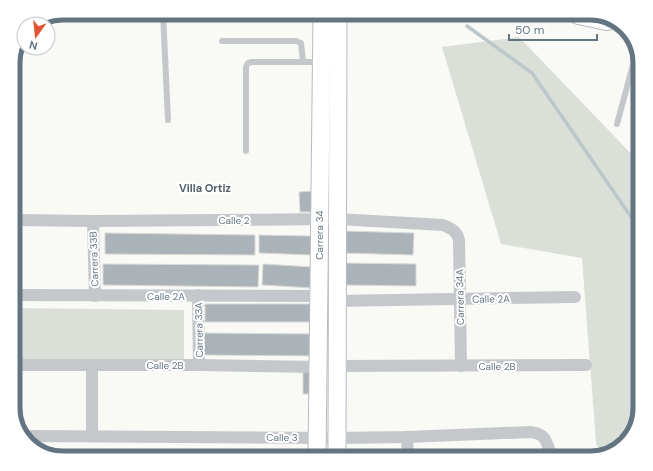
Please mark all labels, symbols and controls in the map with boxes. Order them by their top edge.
north arrow [16,16,56,56]
scale bar [509,16,597,42]
text: 50 m [515,22,544,38]
text: N [28,38,39,53]
district label: Villa Ortiz [179,181,231,195]
street label: Carrera 34 [313,210,326,260]
street label: Calle 2 [218,214,250,227]
street label: Carrera 33B [87,231,101,287]
street label: Carrera 34A [453,269,467,325]
street label: Calle 2A [147,290,185,303]
street label: Calle 2A [472,292,510,306]
street label: Carrera 33A [192,302,206,358]
street label: Calle 2B [146,359,184,372]
street label: Calle 2B [478,360,516,373]
street label: Calle 3 [266,431,298,444]

